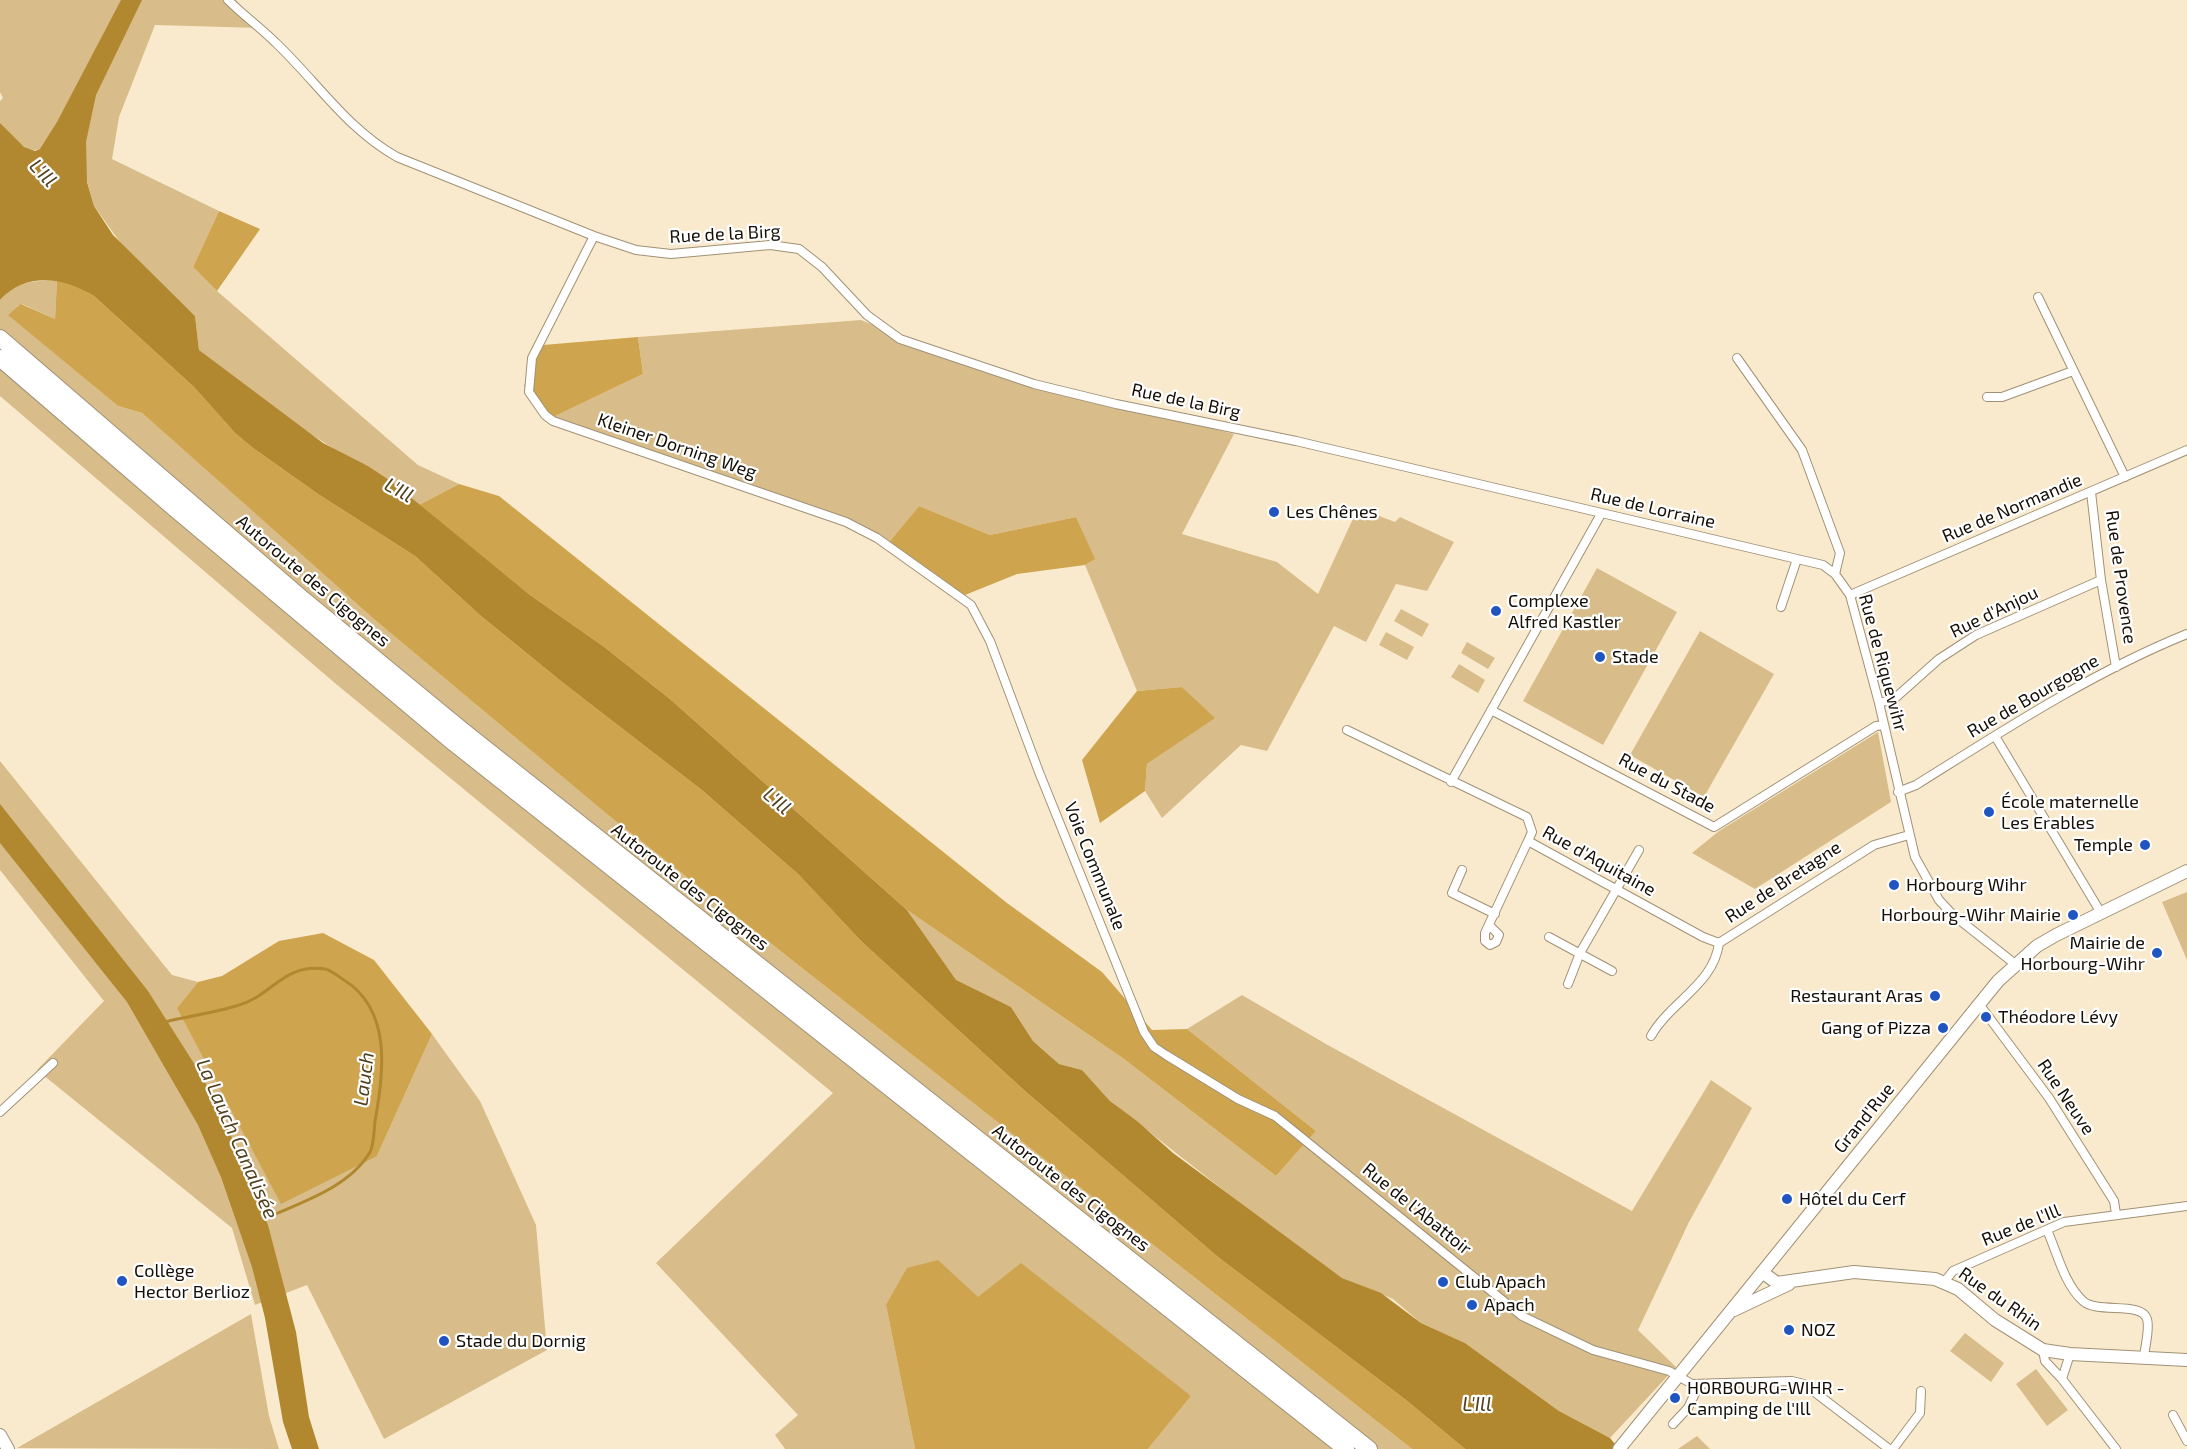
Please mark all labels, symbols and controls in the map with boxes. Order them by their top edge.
water label: L'Ill [24,154,62,192]
street label: Rue de la Birg [669,220,781,248]
street label: Rue de la Birg [1129,379,1243,423]
street label: Kleiner Dorning Weg [595,409,759,483]
street label: Rue de Normandie [1939,469,2085,547]
water label: L'Ill [380,472,418,508]
street label: Rue de Lorraine [1589,483,1717,533]
place label: Les Chênes [1286,501,1378,523]
marker: Les Chênes [1267,505,1281,519]
street label: Rue de Provence [2101,509,2141,645]
street label: Autoroute des Cigognes [232,510,394,652]
street label: Rue d'Anjou [1947,581,2041,643]
place label: Complexe Alfred Kastler [1508,590,1621,632]
street label: Rue de Riquewihr [1854,592,1912,734]
marker: Complexe Alfred Kastler [1489,604,1503,618]
place label: Stade [1612,646,1659,668]
marker: Stade [1593,650,1607,664]
street label: Rue de Bourgogne [1963,650,2103,742]
street label: Rue du Stade [1615,748,1719,818]
water label: L'Ill [758,782,796,820]
place label: École maternelle Les Erables [2001,791,2139,834]
street label: Voie Communale [1059,799,1131,933]
marker: École maternelle Les Erables [1982,805,1996,819]
street label: Autoroute des Cigognes [607,819,773,955]
street label: Rue d'Aquitaine [1539,821,1659,901]
place label: Temple [2074,834,2133,856]
street label: Rue de Bretagne [1721,837,1845,927]
marker: Temple [2138,838,2152,852]
place label: Horbourg Wihr [1906,874,2027,896]
marker: Horbourg Wihr [1887,878,1901,892]
place label: Horbourg-Wihr Mairie [1881,904,2061,926]
marker: Horbourg-Wihr Mairie [2066,908,2080,922]
place label: Mairie de Horbourg-Wihr [2020,932,2145,974]
marker: Mairie de Horbourg-Wihr [2150,946,2164,960]
place label: Restaurant Aras [1790,985,1923,1007]
marker: Restaurant Aras [1928,989,1942,1003]
place label: Théodore Lévy [1998,1006,2118,1028]
marker: Théodore Lévy [1979,1010,1993,1024]
place label: Gang of Pizza [1821,1017,1931,1039]
marker: Gang of Pizza [1936,1021,1950,1035]
water label: Lauch [349,1051,379,1107]
water label: La Lauch Canalisée [191,1055,283,1223]
street label: Rue Neuve [2033,1055,2099,1139]
street label: Grand'Rue [1829,1079,1899,1157]
street label: Autoroute des Cigognes [988,1120,1154,1256]
street label: Rue de l'Abattoir [1358,1158,1476,1260]
place label: Hôtel du Cerf [1799,1188,1906,1210]
marker: Hôtel du Cerf [1780,1192,1794,1206]
street label: Rue de l'Ill [1978,1199,2064,1251]
place label: Collège Hector Berlioz [134,1260,250,1302]
street label: Rue du Rhin [1954,1263,2046,1335]
place label: Club Apach [1455,1271,1546,1293]
marker: Collège Hector Berlioz [115,1274,129,1288]
marker: Club Apach [1436,1275,1450,1289]
place label: Apach [1484,1294,1535,1316]
marker: Apach [1465,1298,1479,1312]
place label: NOZ [1801,1319,1836,1341]
marker: NOZ [1782,1323,1796,1337]
place label: Stade du Dornig [456,1330,586,1352]
marker: Stade du Dornig [437,1334,451,1348]
place label: HORBOURG-WIHR - Camping de l'Ill [1687,1377,1845,1420]
marker: HORBOURG-WIHR - Camping de l'Ill [1668,1391,1682,1405]
water label: L'Ill [1462,1392,1492,1416]

